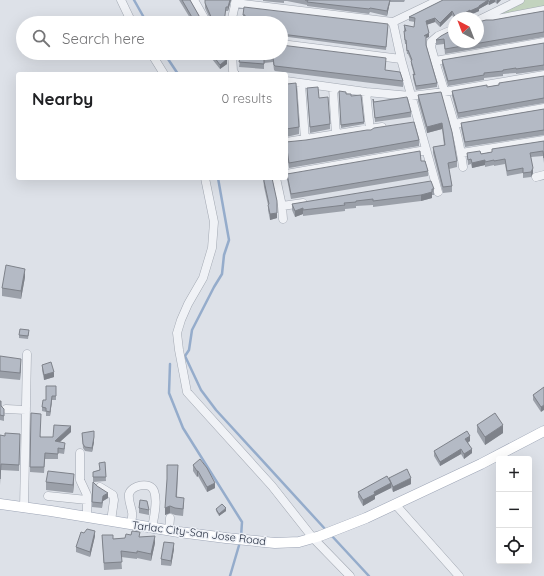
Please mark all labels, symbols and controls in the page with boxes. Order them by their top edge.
north arrow [448,12,484,48]
search box [16,16,288,60]
icon: search [30,27,52,49]
text: Search here [62,29,145,48]
text: Nearby [32,88,93,109]
text: 0 results [221,90,272,106]
map controls [496,456,532,564]
button: + [496,456,532,492]
button: − [496,492,532,528]
street label: Tarlac City-San Jose Road [131,518,267,548]
button: locate [496,528,532,564]

